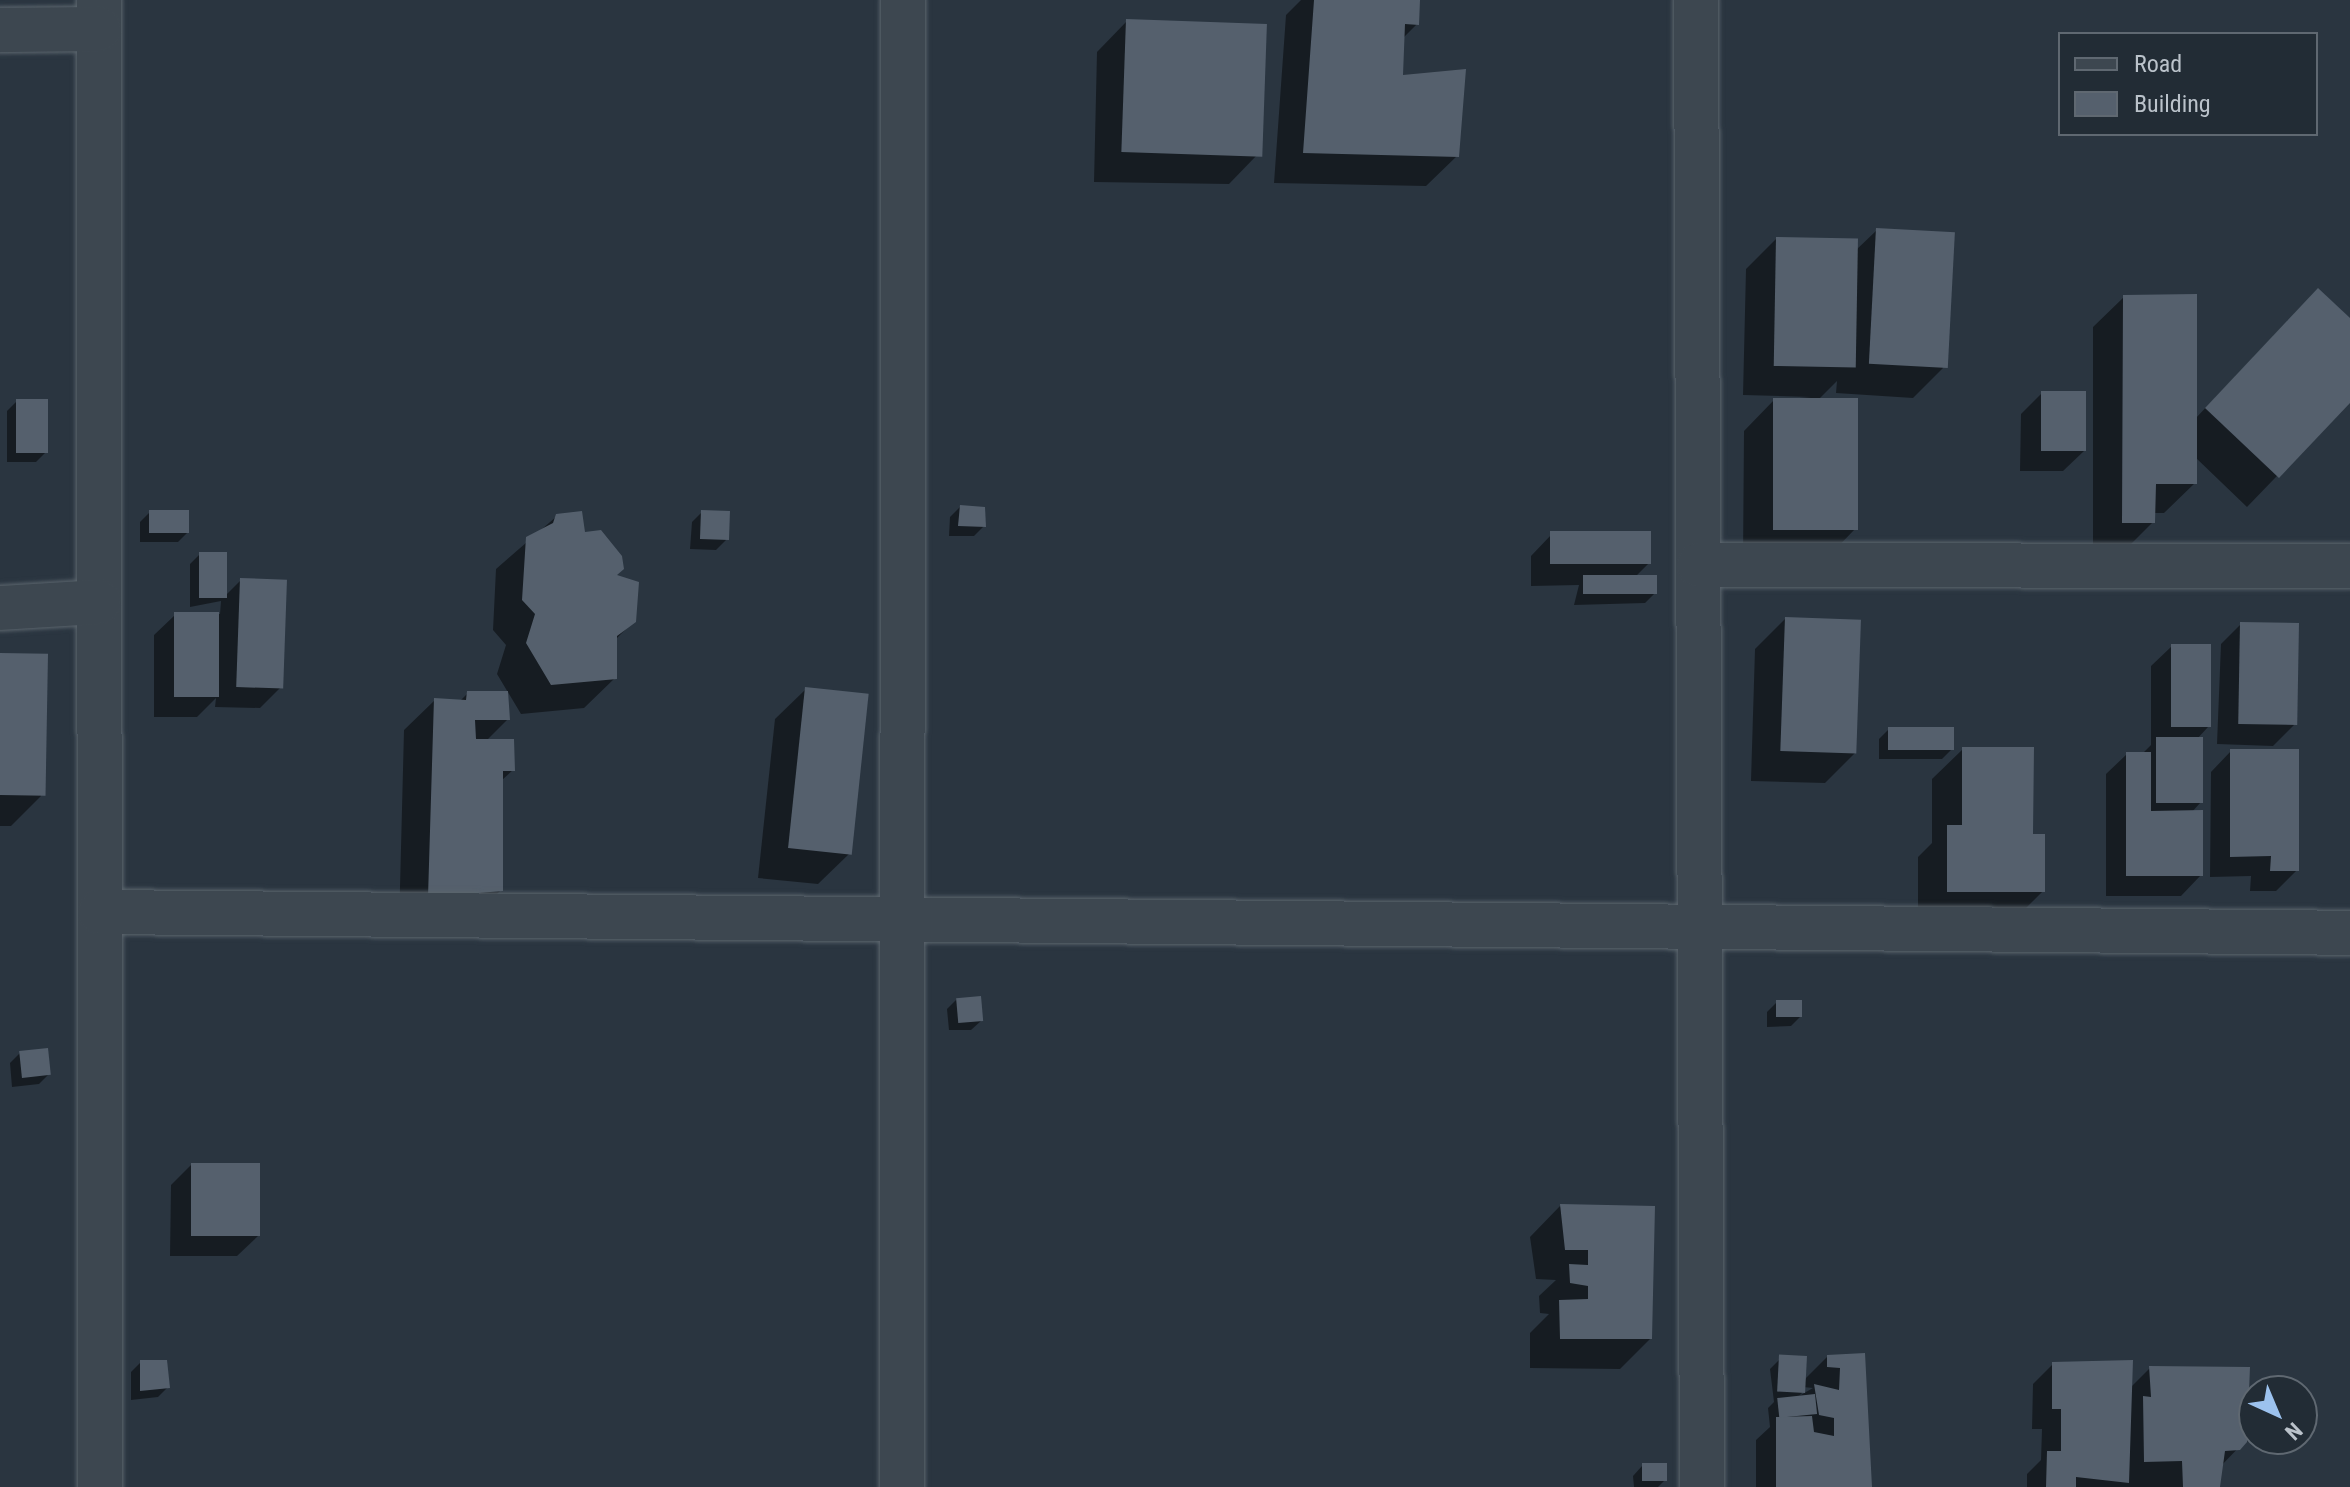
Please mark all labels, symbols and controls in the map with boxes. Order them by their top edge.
legend [2058,32,2318,136]
text: Road [2134,50,2182,78]
text: Building [2134,90,2211,118]
north arrow [2238,1375,2318,1455]
text: N [2280,1418,2307,1445]

